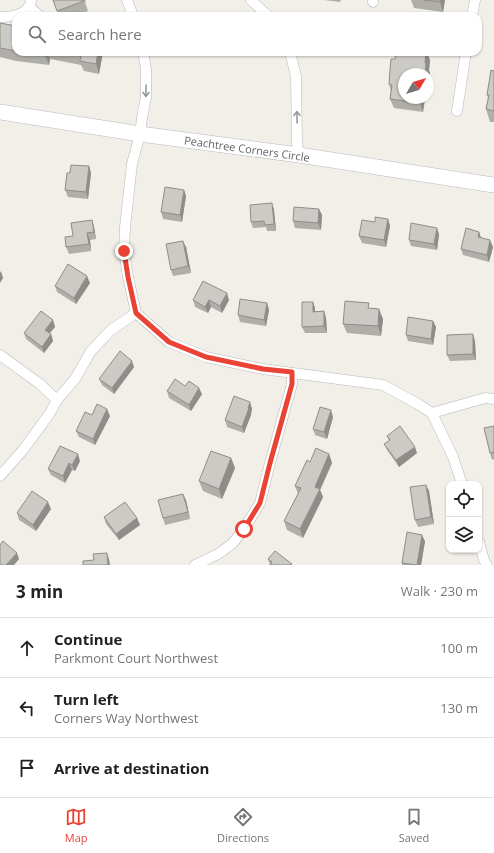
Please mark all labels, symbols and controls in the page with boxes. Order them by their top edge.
search box [12,12,482,56]
icon: search [26,23,48,45]
text: Search here [58,24,142,44]
north arrow [398,68,434,104]
one-way arrow [142,84,150,97]
one-way arrow [293,111,301,124]
street label: Peachtree Corners Circle [183,132,311,165]
route end [115,242,133,260]
map controls [446,481,482,553]
button: locate [446,481,482,517]
button: layers [446,517,482,553]
route start [235,520,253,538]
text: 3 min [16,580,63,603]
text: Walk · 230 m [401,582,478,600]
text: Continue [54,629,122,649]
icon: ahead [16,637,38,659]
text: 100 m [440,639,478,657]
text: Parkmont Court Northwest [54,649,218,667]
text: Turn left [54,689,119,709]
icon: left [16,697,38,719]
text: 130 m [440,699,478,717]
text: Corners Way Northwest [54,709,198,727]
icon: arrive [16,757,38,779]
text: Arrive at destination [54,758,209,778]
tab: Map [65,806,88,845]
tab: Directions [217,806,269,845]
tab: Saved [399,806,429,845]

